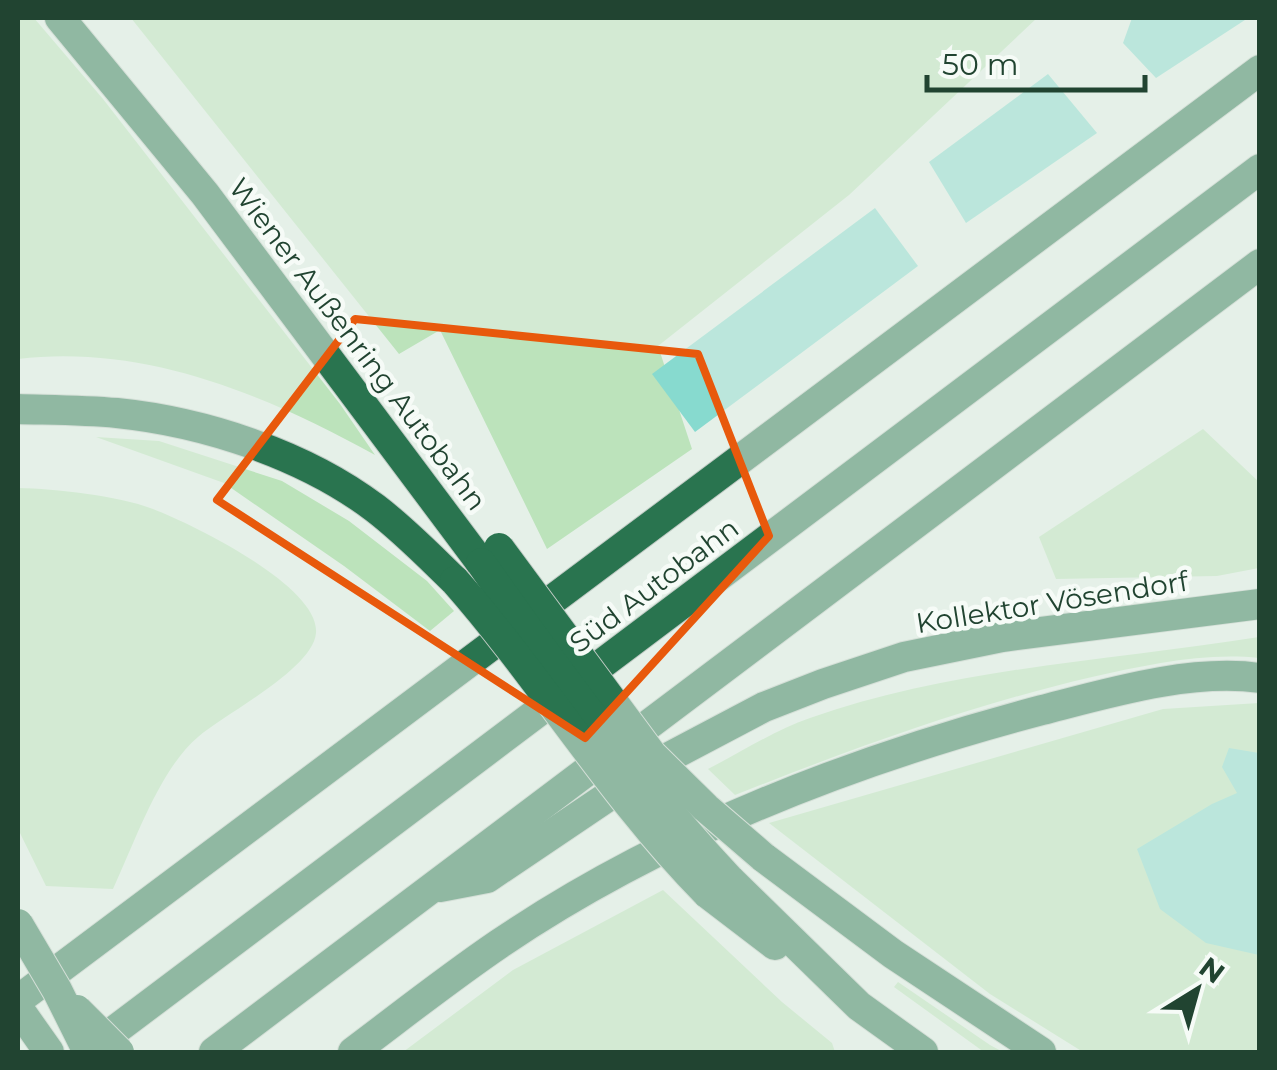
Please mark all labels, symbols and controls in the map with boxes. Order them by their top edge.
scale bar [927,30,1144,92]
text: 50 m [942,46,1019,83]
street label: Wiener Außenring Autobahn [222,171,494,517]
street label: Süd Autobahn [563,510,745,660]
street label: Kollektor Vösendorf [914,563,1192,640]
north arrow [1147,940,1247,1040]
text: N [1193,950,1231,990]

